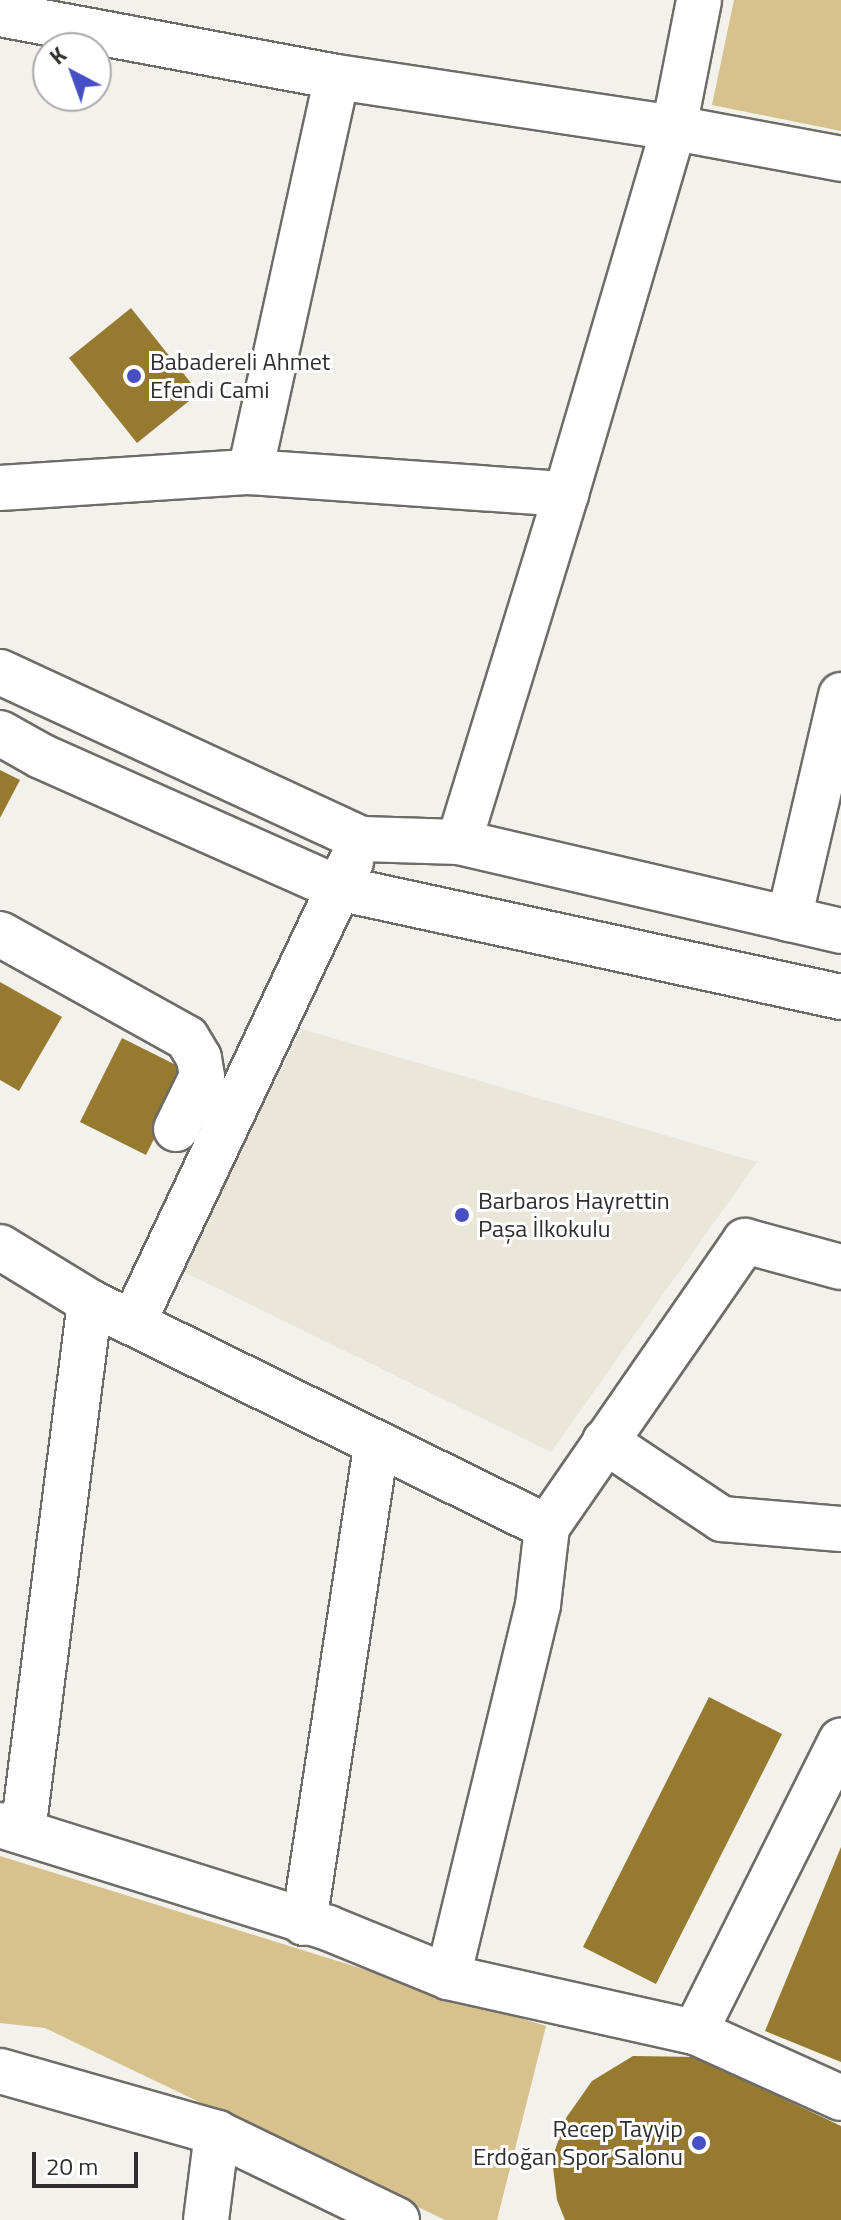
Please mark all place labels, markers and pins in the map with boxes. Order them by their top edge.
place label: Babadereli Ahmet Efendi Cami [150,348,330,404]
marker: Babadereli Ahmet Efendi Cami [125,367,143,385]
place label: Barbaros Hayrettin Paşa İlkokulu [478,1187,670,1243]
marker: Barbaros Hayrettin Paşa İlkokulu [453,1206,471,1224]
place label: Recep Tayyip Erdoğan Spor Salonu [473,2115,683,2171]
marker: Recep Tayyip Erdoğan Spor Salonu [690,2134,708,2152]

